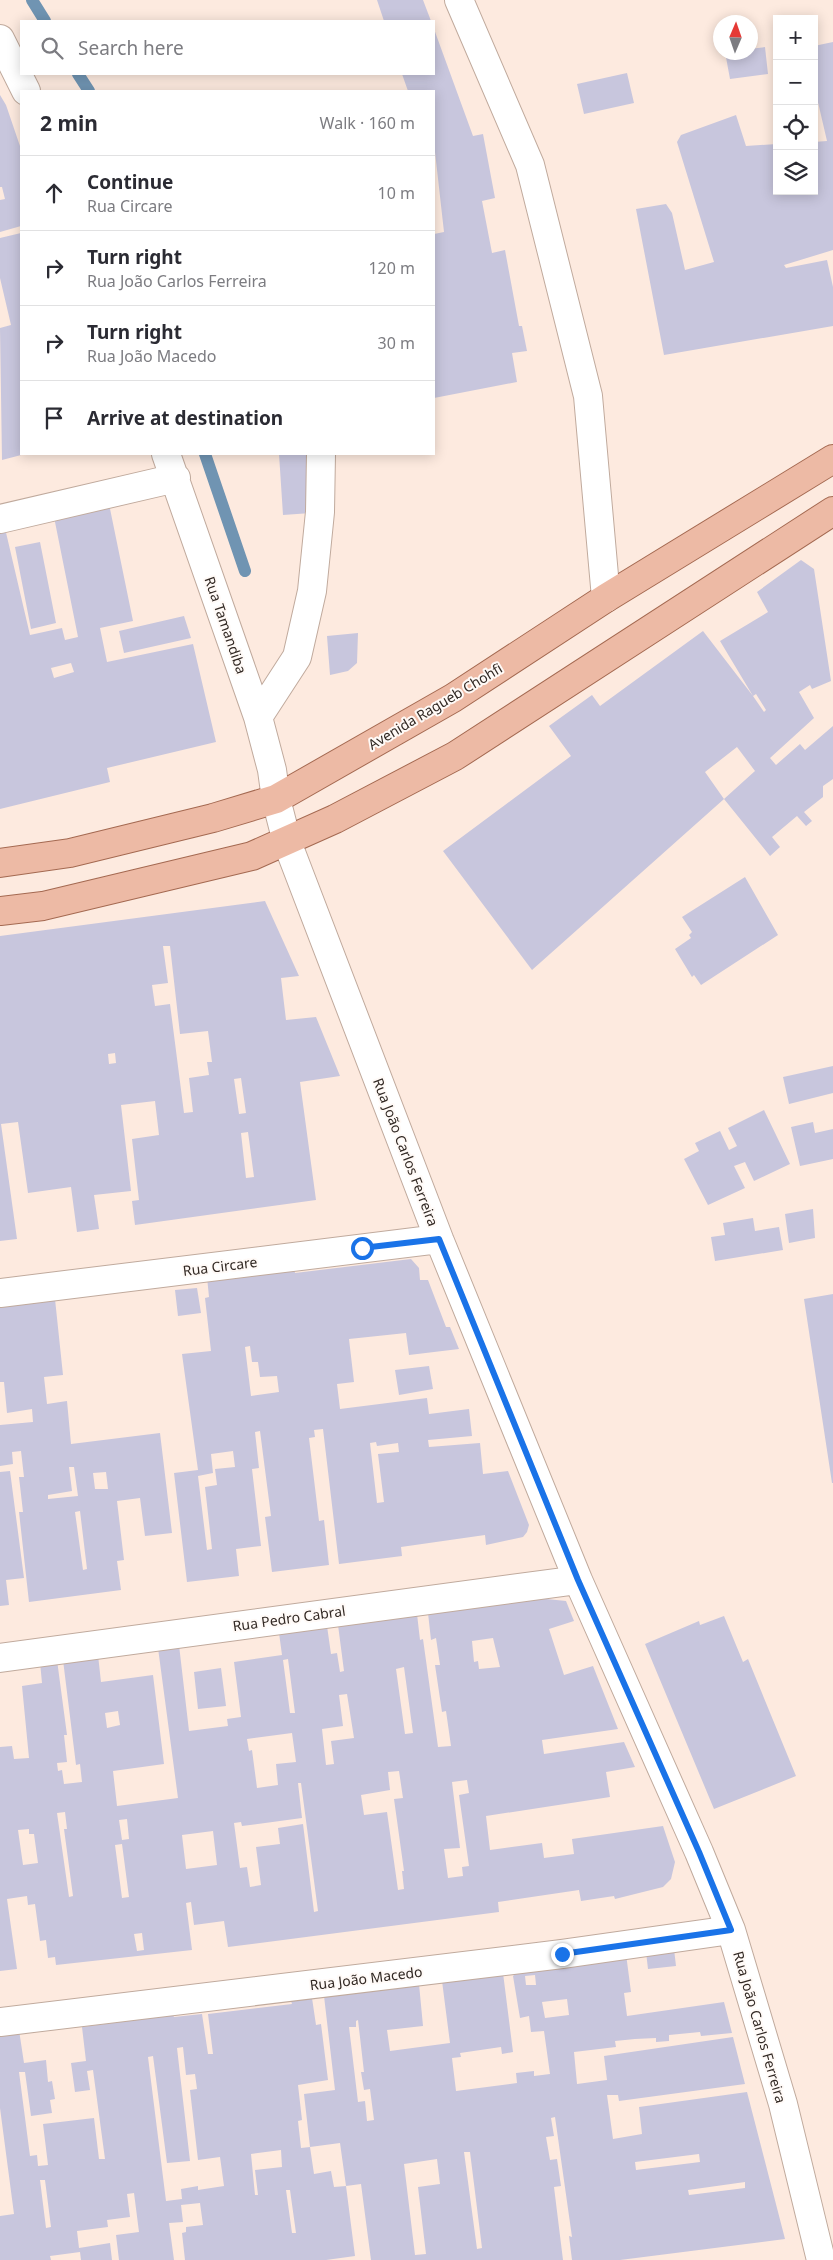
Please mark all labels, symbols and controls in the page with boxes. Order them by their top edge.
north arrow [713,15,758,60]
map controls [773,15,818,195]
button: + [773,15,818,60]
search box [20,20,435,75]
icon: search [38,34,66,62]
text: Search here [78,35,184,61]
button: − [773,60,818,105]
button: locate [773,105,818,150]
text: 2 min [40,109,98,137]
text: Walk · 160 m [320,112,415,134]
button: layers [773,150,818,195]
text: Continue [87,169,173,195]
icon: ahead [40,179,68,207]
text: 10 m [378,182,415,204]
text: Rua Circare [87,195,172,217]
text: Turn right [87,244,182,270]
icon: right [40,254,68,282]
text: 120 m [368,257,415,279]
text: Rua João Carlos Ferreira [87,270,267,292]
text: Turn right [87,319,182,345]
icon: right [40,329,68,357]
text: 30 m [378,332,415,354]
text: Rua João Macedo [87,345,217,367]
icon: arrive [40,404,68,432]
text: Arrive at destination [87,405,283,431]
street label: Rua Tamandiba [200,574,252,676]
street label: Avenida Ragueb Chohfi [364,658,506,754]
street label: Rua João Carlos Ferreira [369,1075,443,1229]
route start [351,1237,374,1260]
street label: Rua Circare [182,1252,258,1280]
street label: Rua Pedro Cabral [231,1601,347,1635]
route end [551,1943,574,1966]
street label: Rua João Carlos Ferreira [729,1949,791,2105]
street label: Rua João Macedo [309,1962,423,1994]

